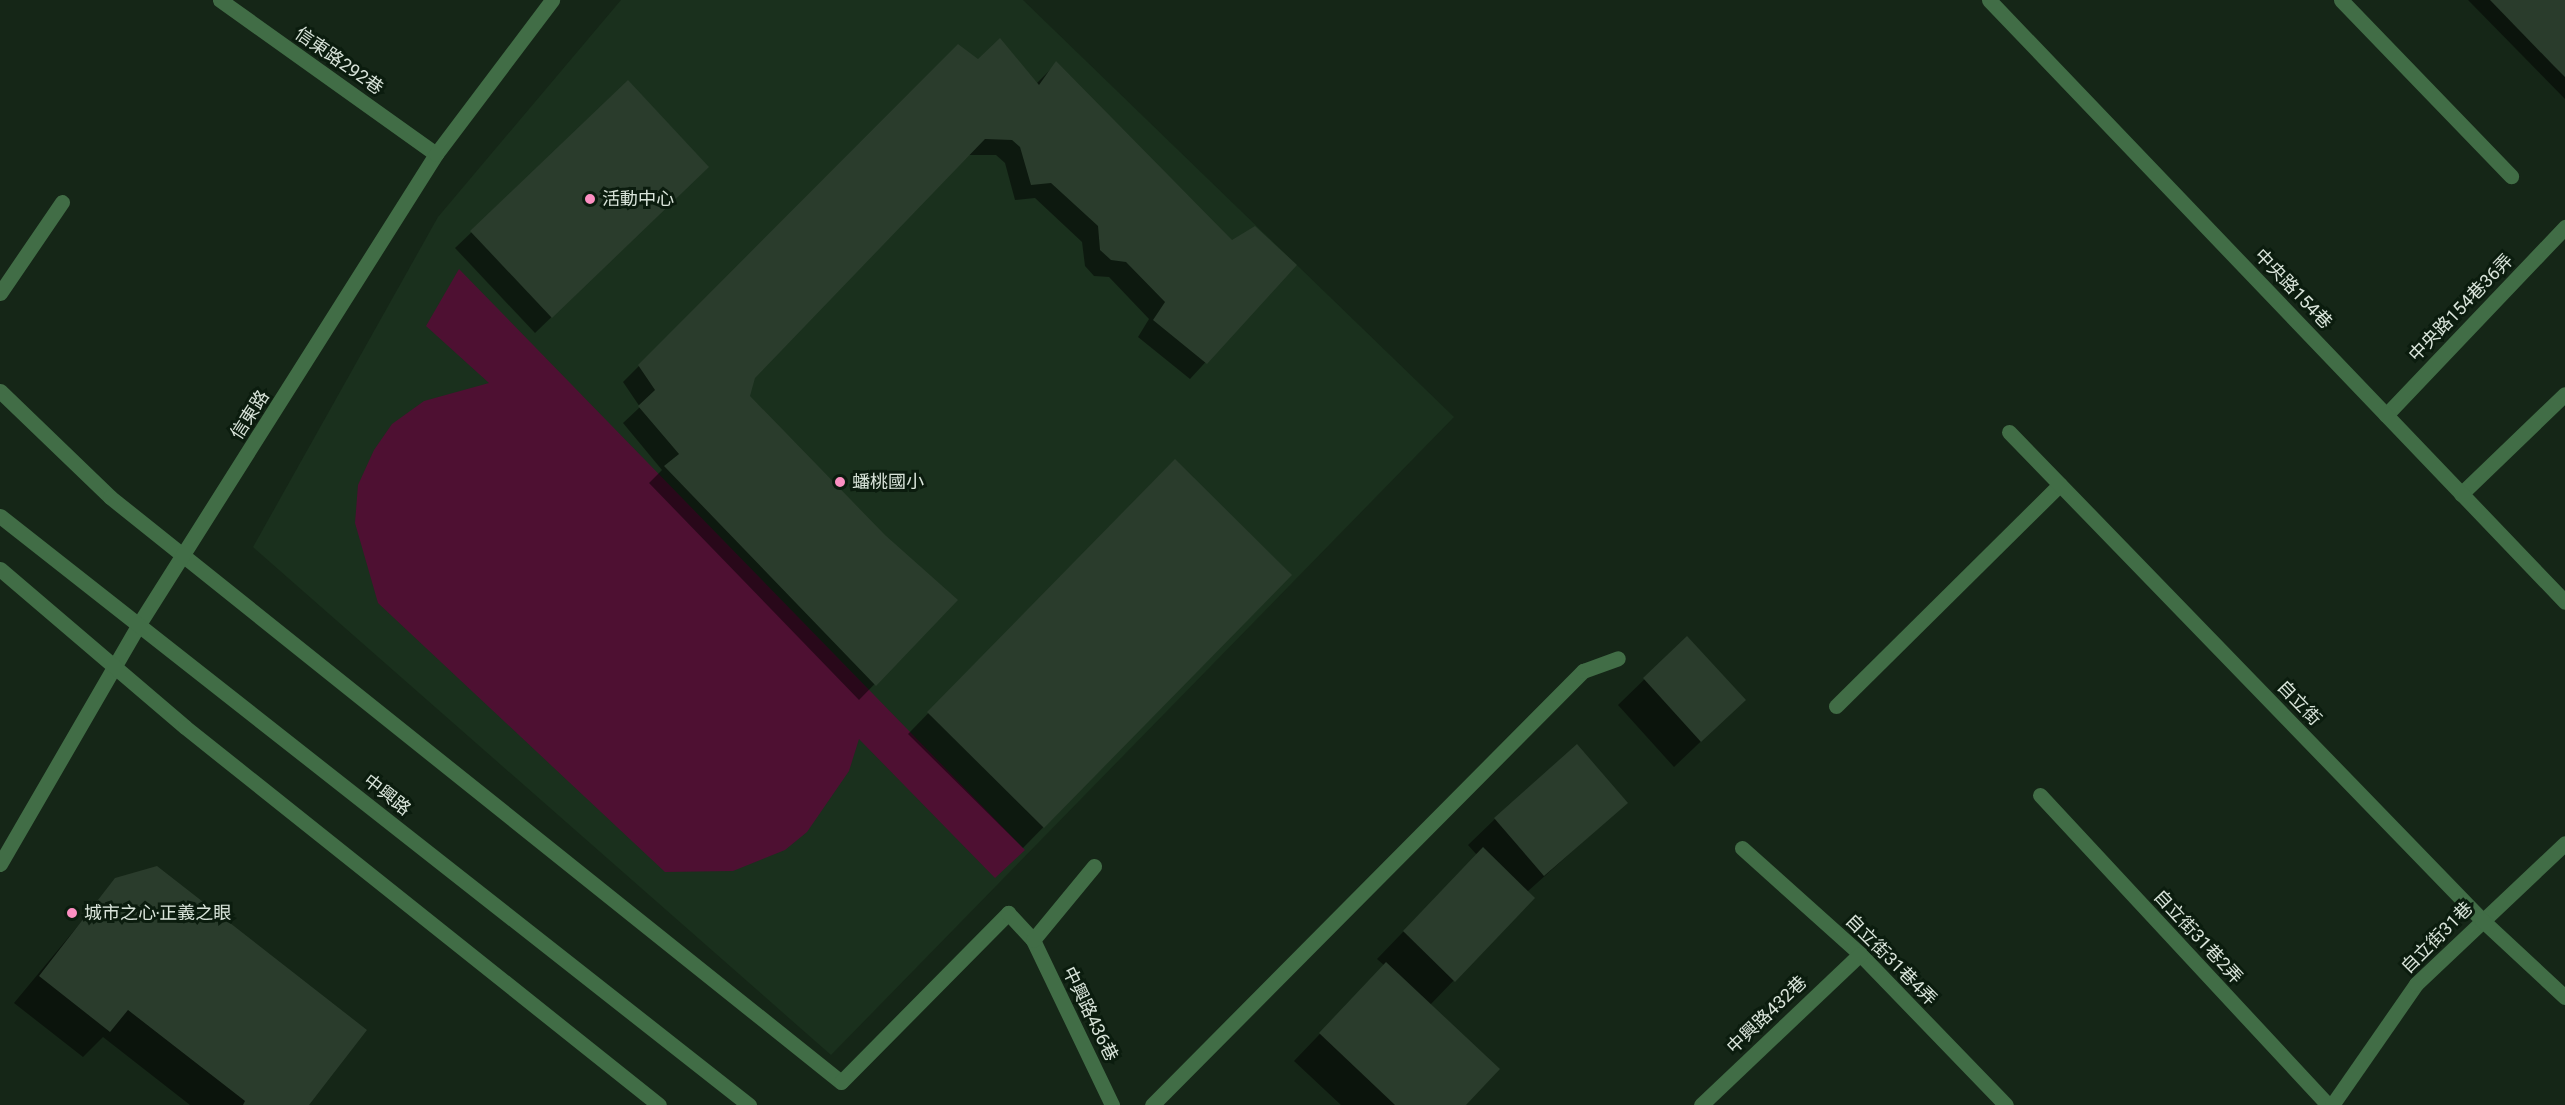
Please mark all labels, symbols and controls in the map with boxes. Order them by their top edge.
street label: 信東路292巷 [291,23,387,99]
place label: 活動中心 [602,188,674,210]
marker: 活動中心 [583,192,597,206]
street label: 中央路154巷 [2250,245,2336,333]
street label: 中央路154巷36弄 [2404,250,2518,366]
street label: 信東路 [226,386,274,444]
place label: 蟠桃國小 [852,471,924,493]
marker: 蟠桃國小 [833,475,847,489]
street label: 自立街 [2272,676,2326,730]
street label: 中興路 [359,770,415,820]
street label: 自立街31巷2弄 [2149,886,2247,988]
street label: 自立街31巷 [2397,898,2477,978]
place label: 城市之心‧正義之眼 [84,902,231,924]
marker: 城市之心‧正義之眼 [65,906,79,920]
street label: 自立街31巷4弄 [1841,910,1941,1010]
street label: 中興路436巷 [1058,963,1122,1065]
street label: 中興路432巷 [1723,972,1811,1058]

